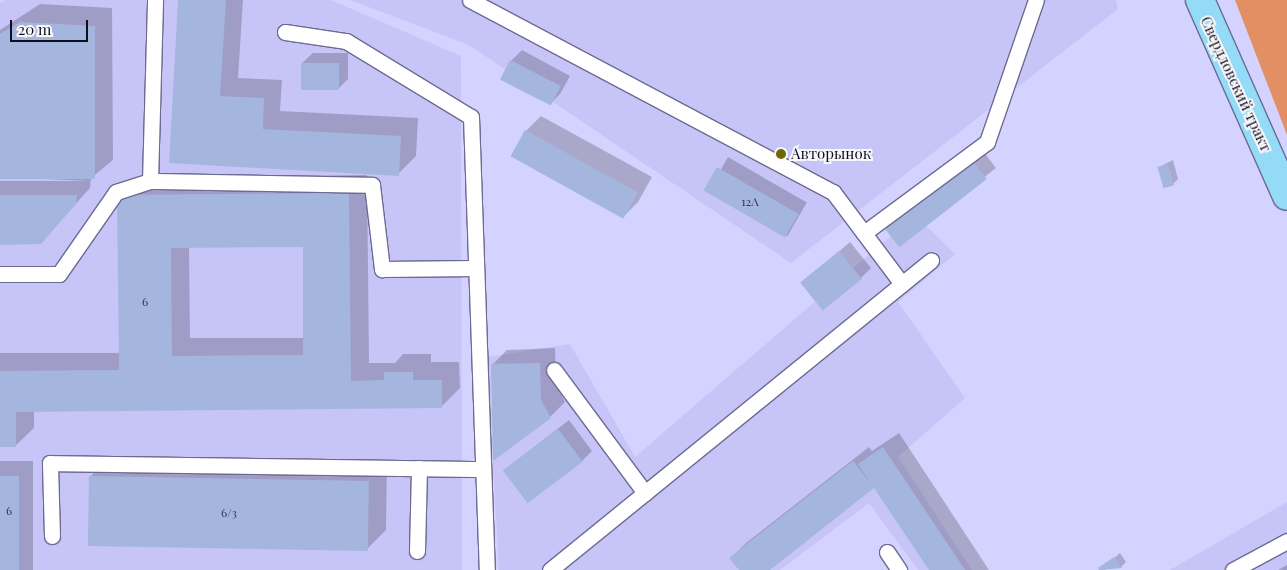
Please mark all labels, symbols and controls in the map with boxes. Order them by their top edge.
scale bar [12,10,90,42]
street label: Свердловский тракт [1197,14,1275,154]
text: 20 m [18,19,51,39]
place label: Авторынок [791,145,871,163]
marker: Авторынок [775,148,787,160]
house number: 12А [741,195,759,209]
house number: 6 [142,295,148,309]
house number: 6 [6,504,12,518]
house number: 6/3 [221,506,237,520]

